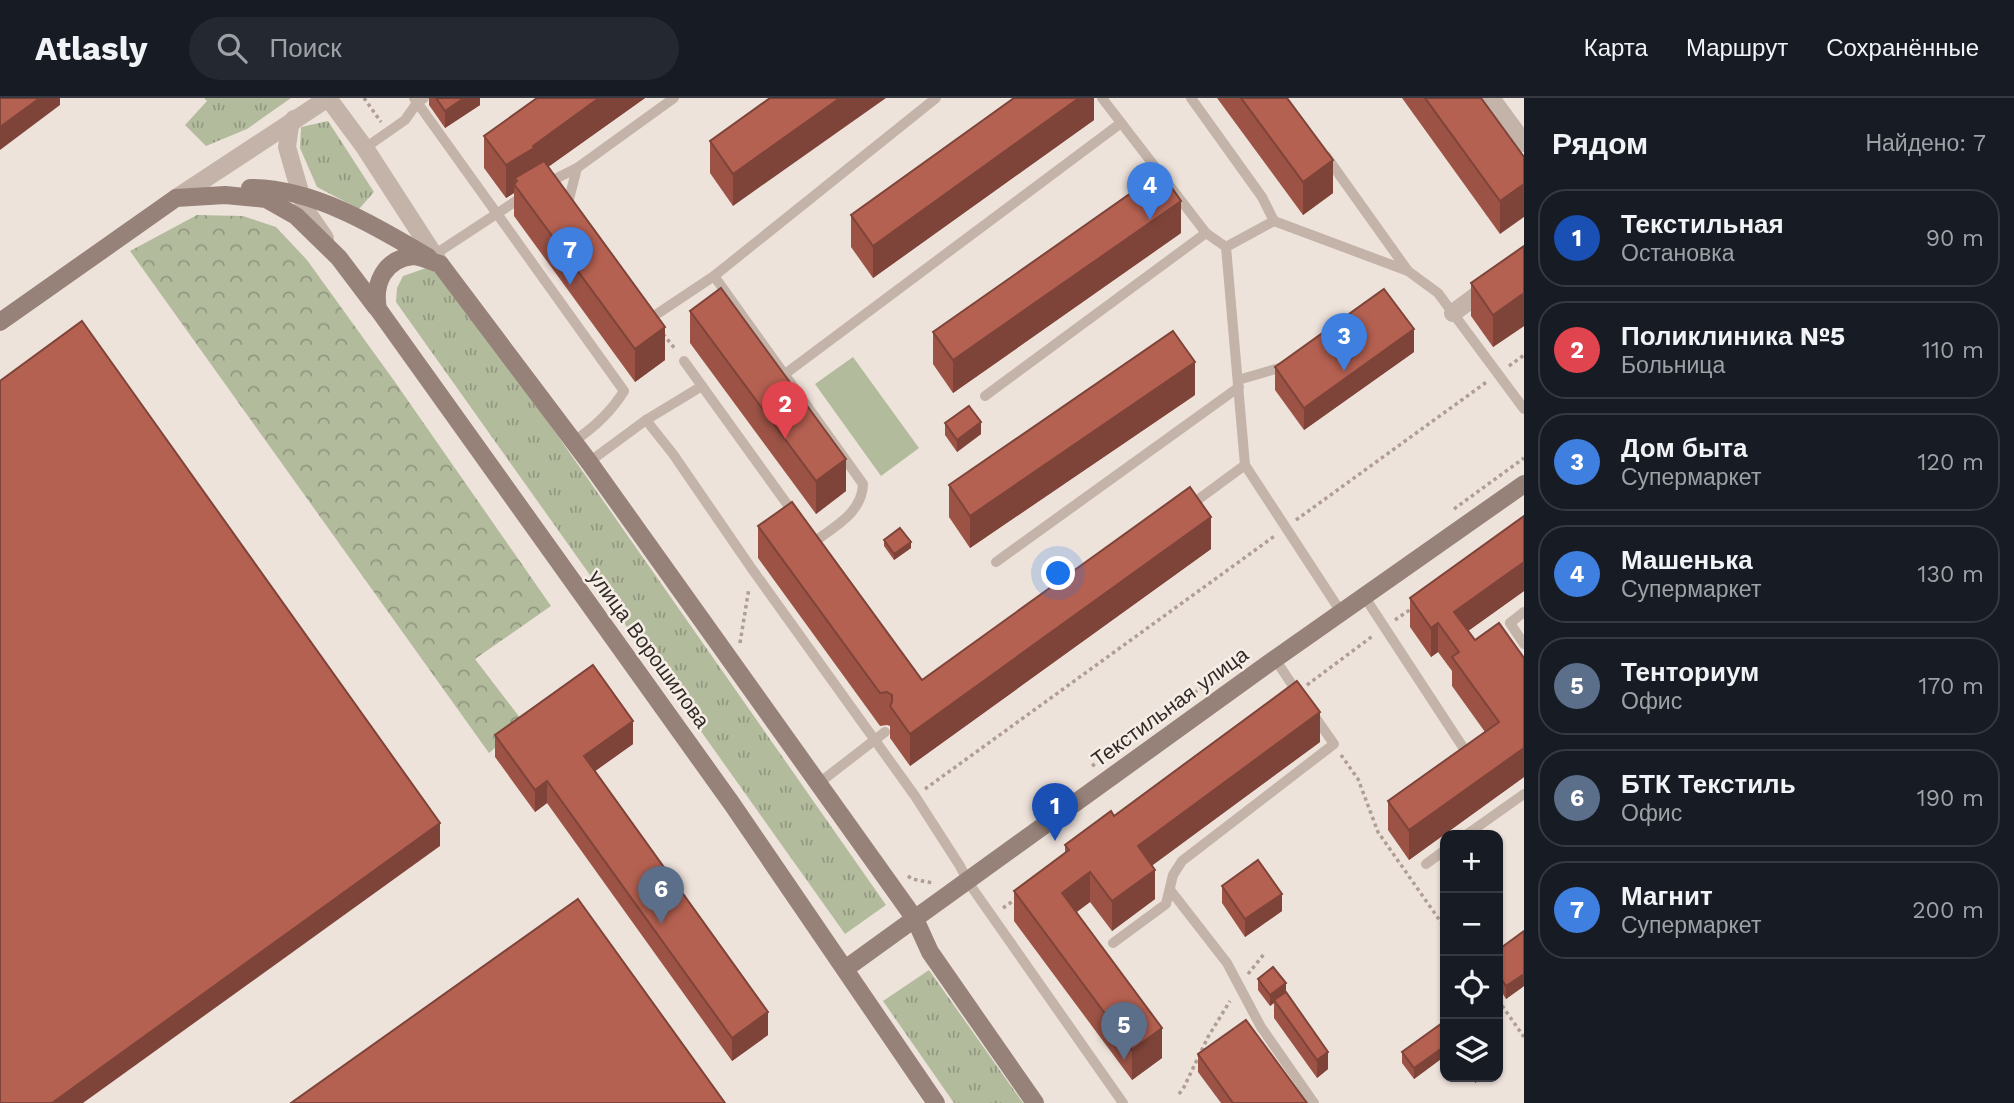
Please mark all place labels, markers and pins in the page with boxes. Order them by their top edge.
pin: 4 [1127,162,1173,220]
pin: 7 [547,227,593,285]
pin: 3 [1321,313,1367,371]
pin: 2 [762,381,808,439]
pin: 1 [1032,783,1078,841]
pin: 6 [638,866,684,924]
pin: 5 [1101,1002,1147,1060]

